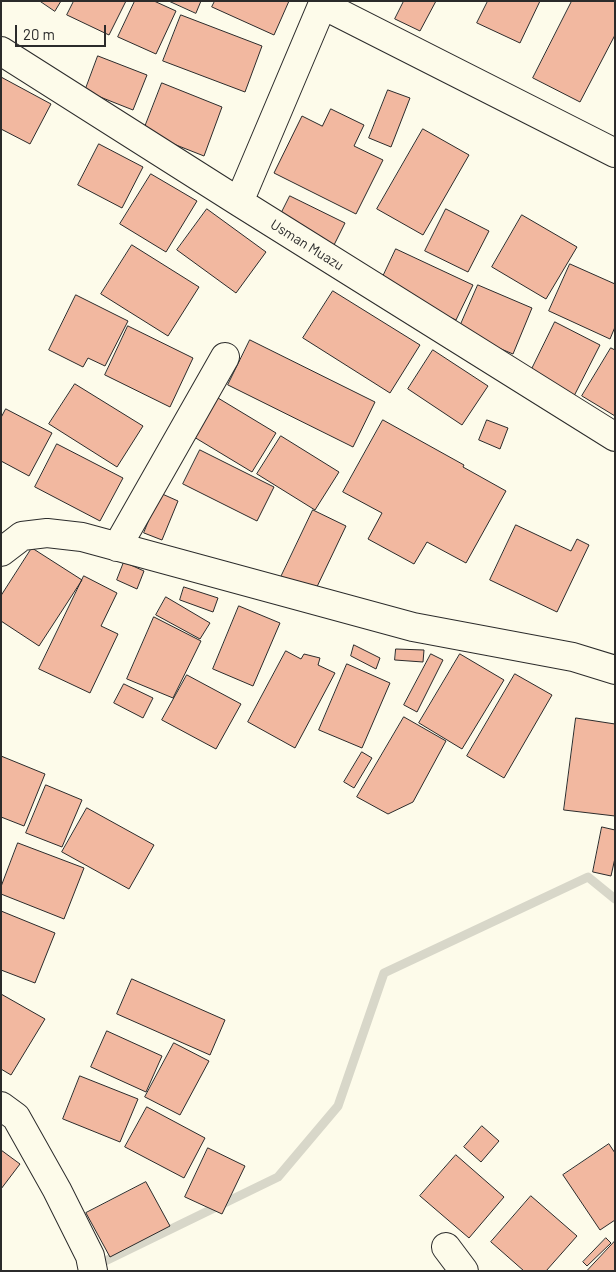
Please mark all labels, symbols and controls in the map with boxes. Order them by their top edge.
scale bar [18,15,109,47]
text: 20 m [23,25,55,43]
street label: Usman Muazu [267,216,347,274]

